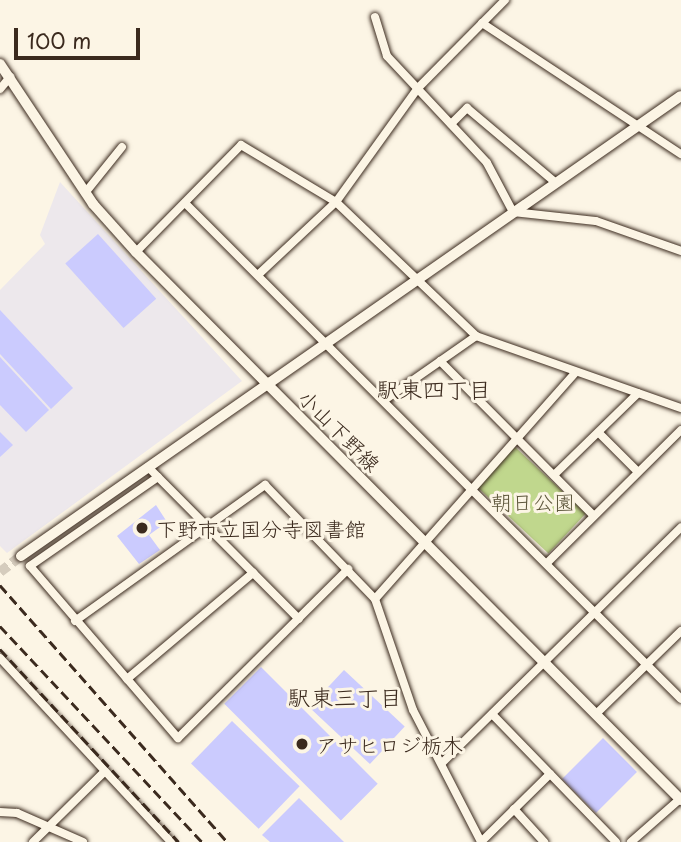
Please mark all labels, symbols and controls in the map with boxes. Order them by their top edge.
scale bar [18,14,144,58]
text: 100 m [27,24,91,56]
district label: 駅東四丁目 [377,375,491,403]
street label: 小山下野線 [294,384,386,476]
park label: 朝日公園 [491,488,575,514]
place label: 下野市立国分寺図書館 [156,515,366,541]
marker: 下野市立国分寺図書館 [134,520,150,536]
district label: 駅東三丁目 [288,683,402,711]
place label: アサヒロジ栃木 [316,731,463,757]
marker: アサヒロジ栃木 [294,736,310,752]

